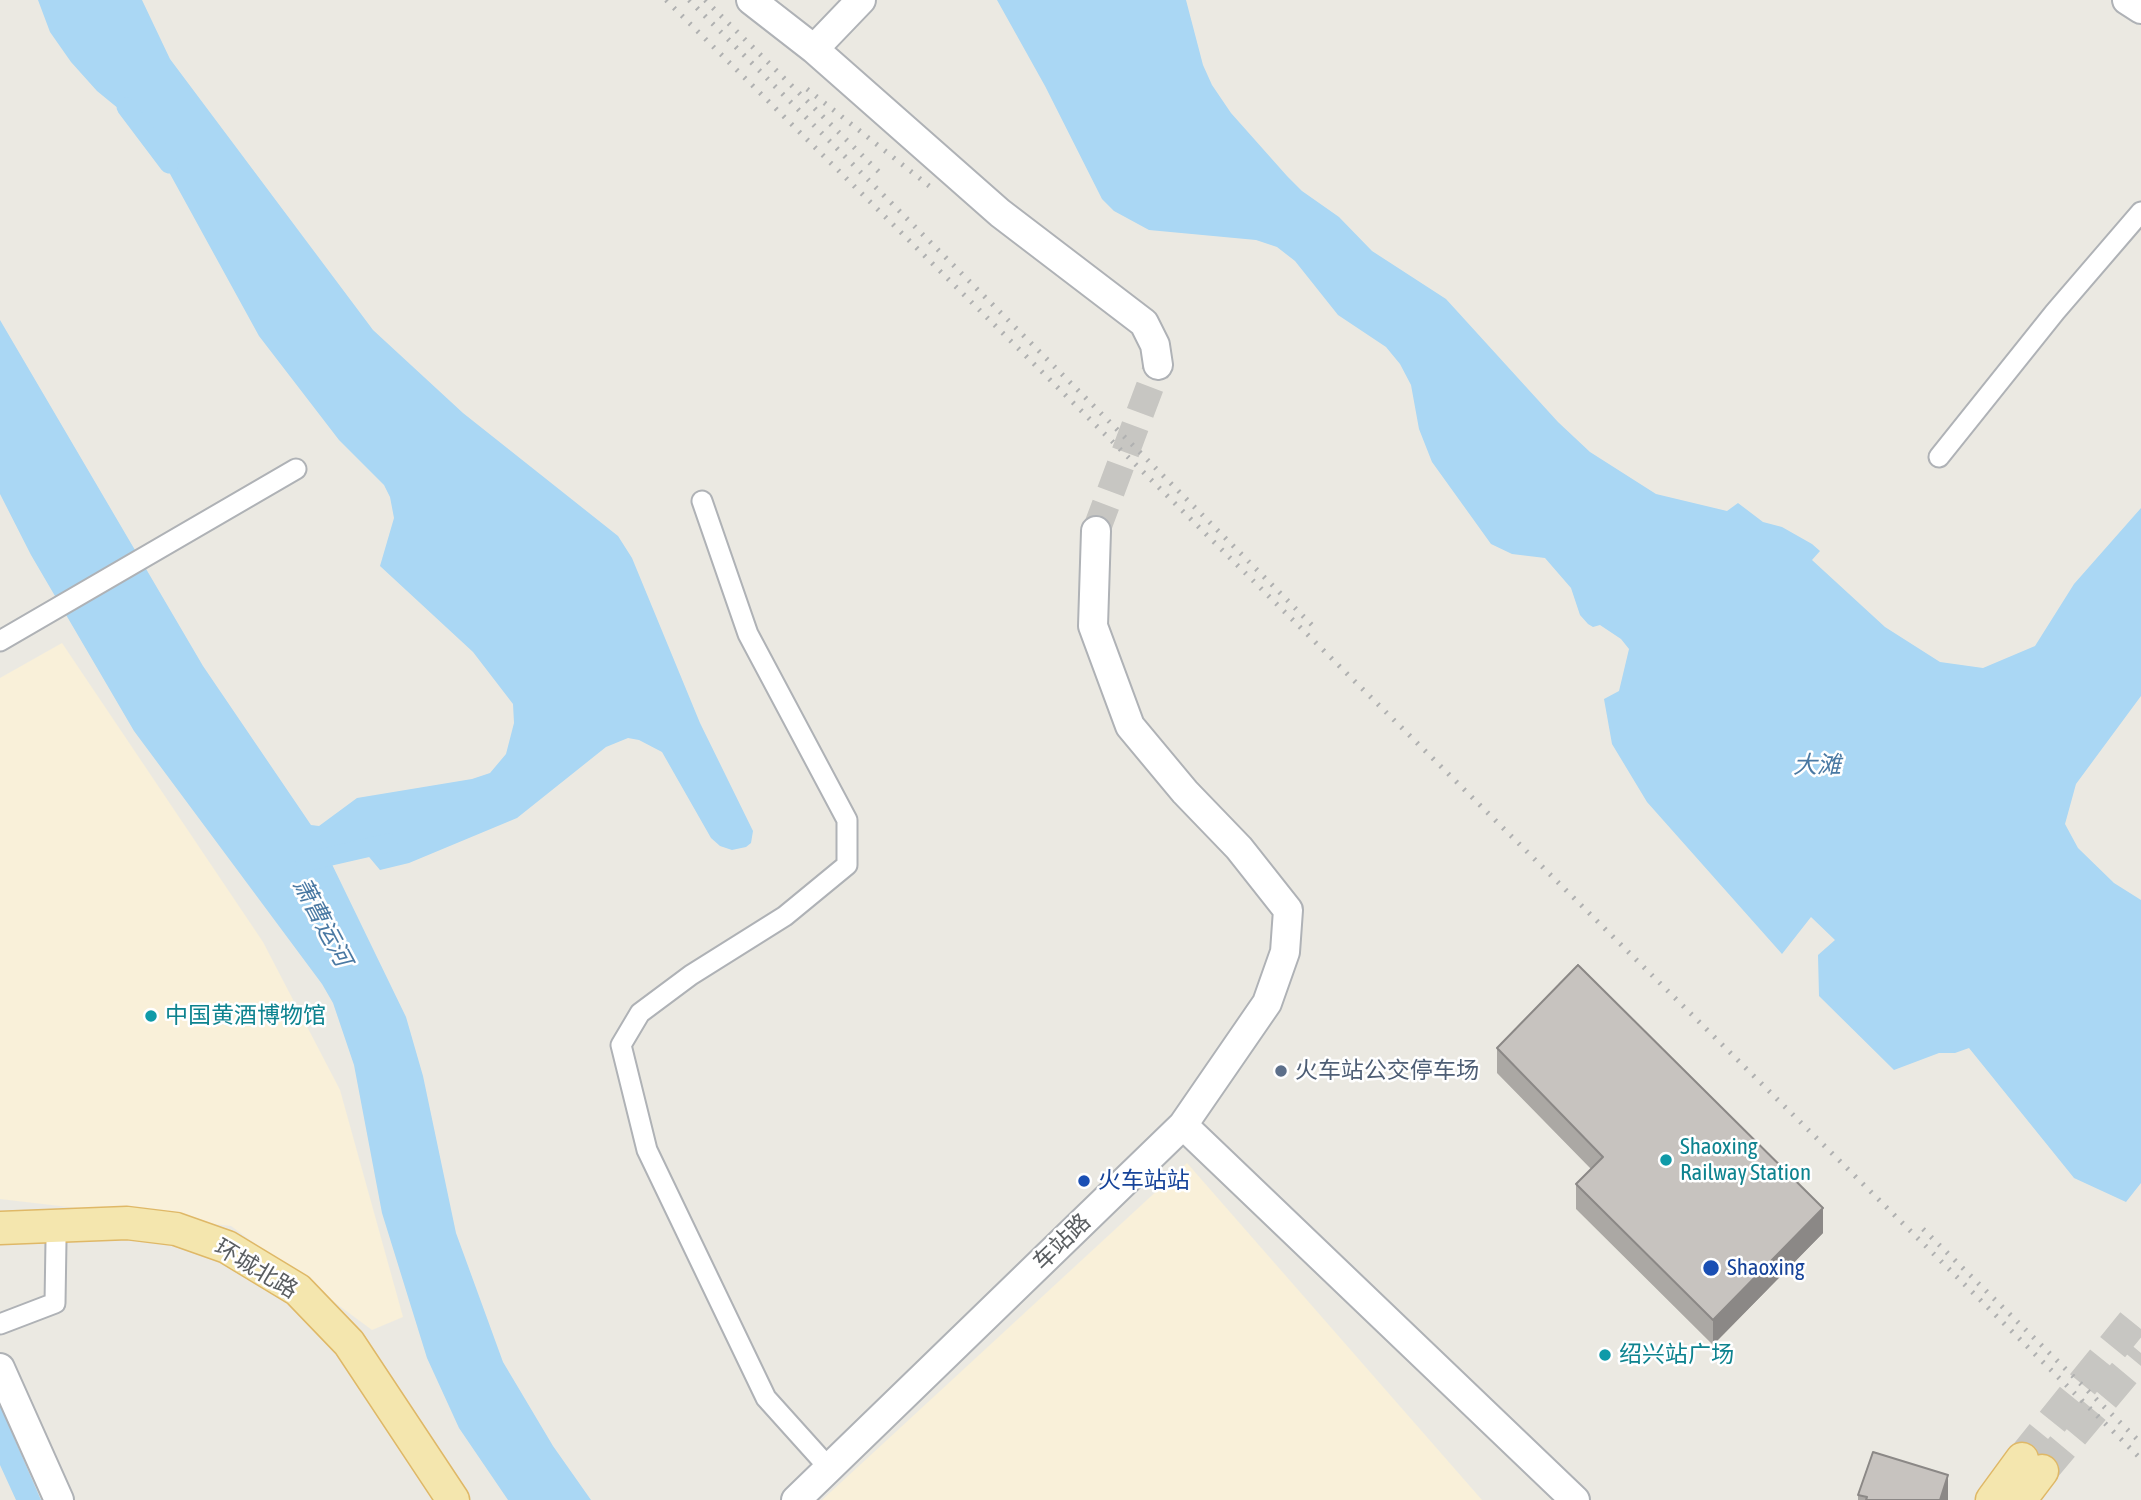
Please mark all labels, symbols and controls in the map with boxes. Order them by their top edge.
water label: 大滩 [1793,751,1841,779]
water label: 萧曹运河 [287,873,357,971]
place label: 中国黄酒博物馆 [165,1002,326,1030]
marker: 中国黄酒博物馆 [143,1008,159,1024]
place label: 火车站公交停车场 [1295,1057,1479,1085]
marker: 火车站公交停车场 [1273,1063,1289,1079]
place label: Shaoxing Railway Station [1680,1133,1811,1187]
marker: Shaoxing Railway Station [1658,1152,1674,1168]
place label: 火车站站 [1098,1167,1190,1195]
marker: 火车站站 [1076,1173,1092,1189]
street label: 车站路 [1028,1208,1096,1276]
street label: 环城北路 [209,1233,303,1305]
place label: Shaoxing [1727,1254,1805,1282]
marker: Shaoxing [1701,1258,1721,1278]
place label: 绍兴站广场 [1619,1341,1734,1369]
marker: 绍兴站广场 [1597,1347,1613,1363]

